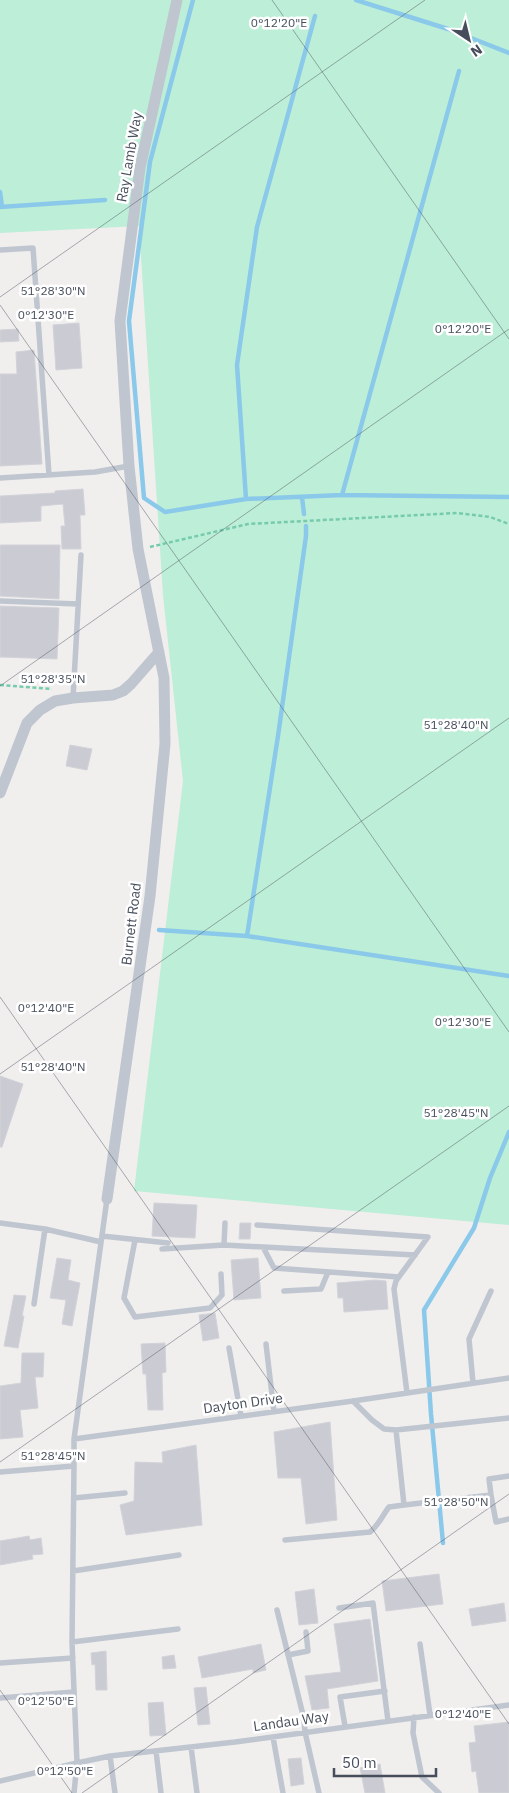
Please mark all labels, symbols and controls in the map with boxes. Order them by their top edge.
text: 0°12'20"E [251,15,307,30]
north arrow [444,15,494,65]
text: N [467,40,486,61]
street label: Ray Lamb Way [112,110,146,204]
text: 51°28'30"N [20,283,86,298]
text: 0°12'30"E [18,307,74,322]
text: 0°12'20"E [435,321,491,336]
text: 51°28'35"N [20,671,86,686]
text: 51°28'40"N [423,717,489,732]
street label: Burnett Road [117,882,145,966]
text: 0°12'40"E [18,1000,74,1015]
text: 0°12'30"E [435,1014,491,1029]
text: 51°28'40"N [20,1059,86,1074]
text: 51°28'45"N [423,1105,489,1120]
street label: Dayton Drive [202,1388,284,1417]
text: 51°28'45"N [20,1448,86,1463]
text: 51°28'50"N [423,1494,489,1509]
text: 0°12'50"E [18,1693,74,1708]
text: 0°12'40"E [435,1706,491,1721]
street label: Landau Way [252,1707,330,1735]
scale bar [334,1746,436,1778]
text: 50 m [342,1753,377,1772]
text: 0°12'50"E [37,1763,93,1778]

